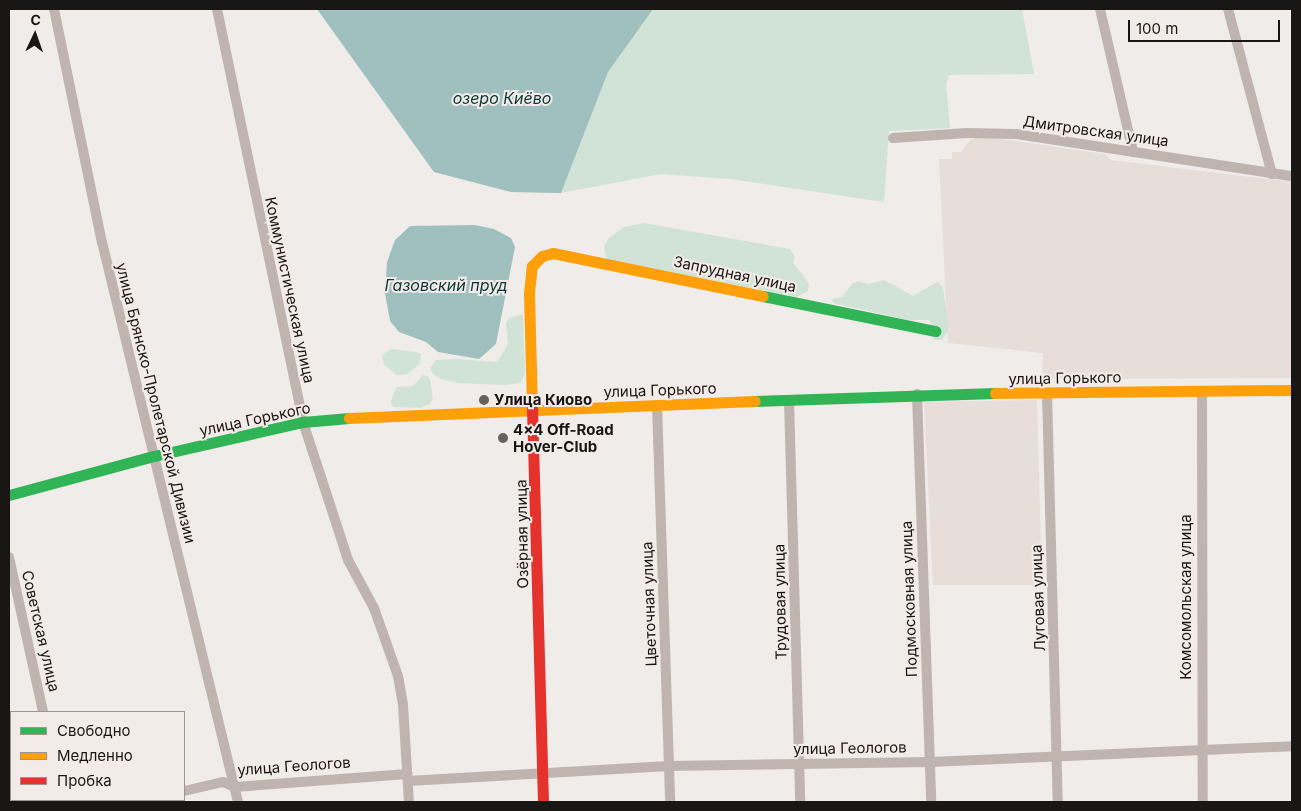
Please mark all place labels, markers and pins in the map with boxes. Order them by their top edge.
place label: Улица Киово [494,391,592,409]
marker: Улица Киово [478,394,490,406]
place label: 4x4 Off-Road Hover-Club [513,420,614,455]
marker: 4x4 Off-Road Hover-Club [497,432,509,444]

